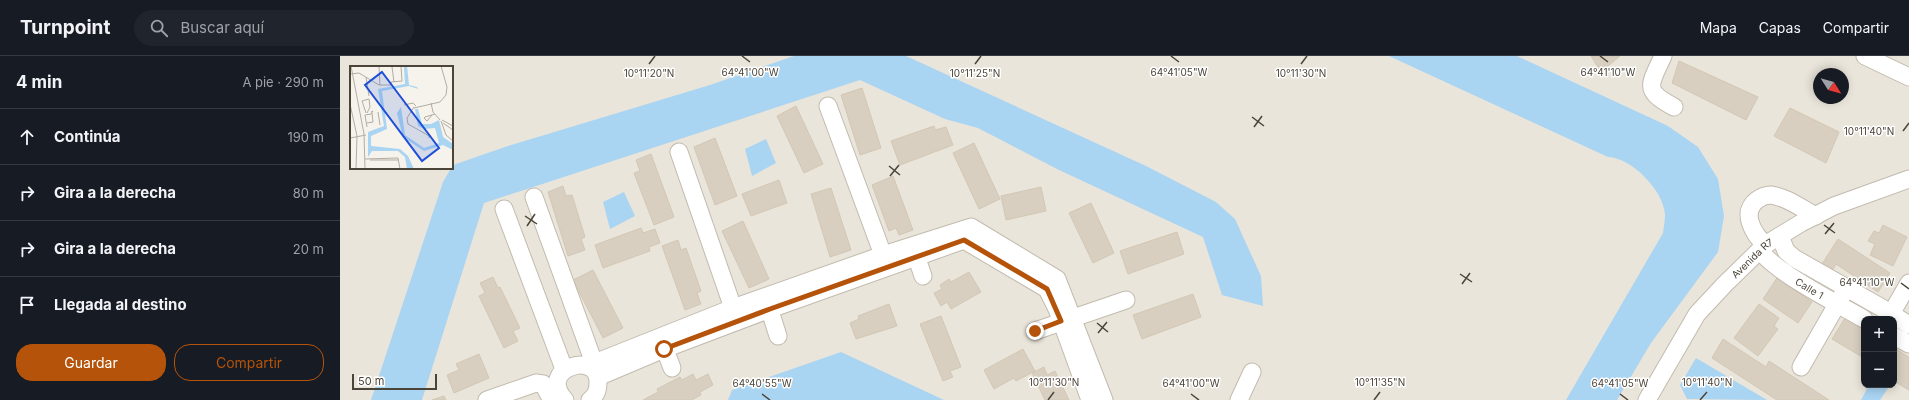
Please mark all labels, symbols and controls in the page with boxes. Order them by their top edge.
search box [134,10,414,46]
text: Turnpoint [20,16,110,39]
icon: search [148,17,170,39]
text: Buscar aquí [180,18,264,37]
text: Mapa [1700,19,1737,36]
text: Capas [1759,19,1801,36]
text: Compartir [1823,19,1889,36]
inset map [350,66,453,169]
text: 64°41'00"W [721,66,779,78]
text: 64°41'05"W [1151,66,1208,78]
text: 64°41'10"W [1581,66,1636,78]
text: 10°11'20"N [624,67,674,79]
text: 10°11'25"N [950,67,1000,79]
text: 10°11'30"N [1276,67,1326,79]
north arrow [1813,68,1849,104]
text: 4 min [16,72,62,92]
text: A pie · 290 m [242,74,324,90]
text: 10°11'40"N [1844,125,1894,137]
icon: ahead [16,126,38,148]
text: Continúa [54,127,121,146]
text: 190 m [287,129,324,145]
icon: right [16,182,38,204]
text: Gira a la derecha [54,183,176,202]
text: 80 m [293,185,324,201]
street label: Avenida R7 [1729,236,1775,280]
icon: right [16,238,38,260]
text: Gira a la derecha [54,239,176,258]
text: 20 m [293,241,324,257]
street label: Calle 1 [1793,275,1826,301]
text: 64°41'10"W [1840,276,1895,288]
icon: arrive [16,294,38,316]
text: Llegada al destino [54,295,187,314]
map controls [1861,316,1897,388]
button: + [1861,316,1897,352]
route end [1026,322,1044,340]
route start [655,340,673,358]
button: Guardar [16,344,166,381]
button: Compartir [174,344,324,381]
button: − [1861,352,1897,388]
scale bar [352,372,437,391]
text: 50 m [358,374,384,388]
text: 10°11'30"N [1029,376,1079,388]
text: 10°11'35"N [1355,376,1405,388]
text: 10°11'40"N [1682,376,1732,388]
text: 64°40'55"W [732,377,792,389]
text: 64°41'00"W [1162,377,1220,389]
text: 64°41'05"W [1592,377,1649,389]

